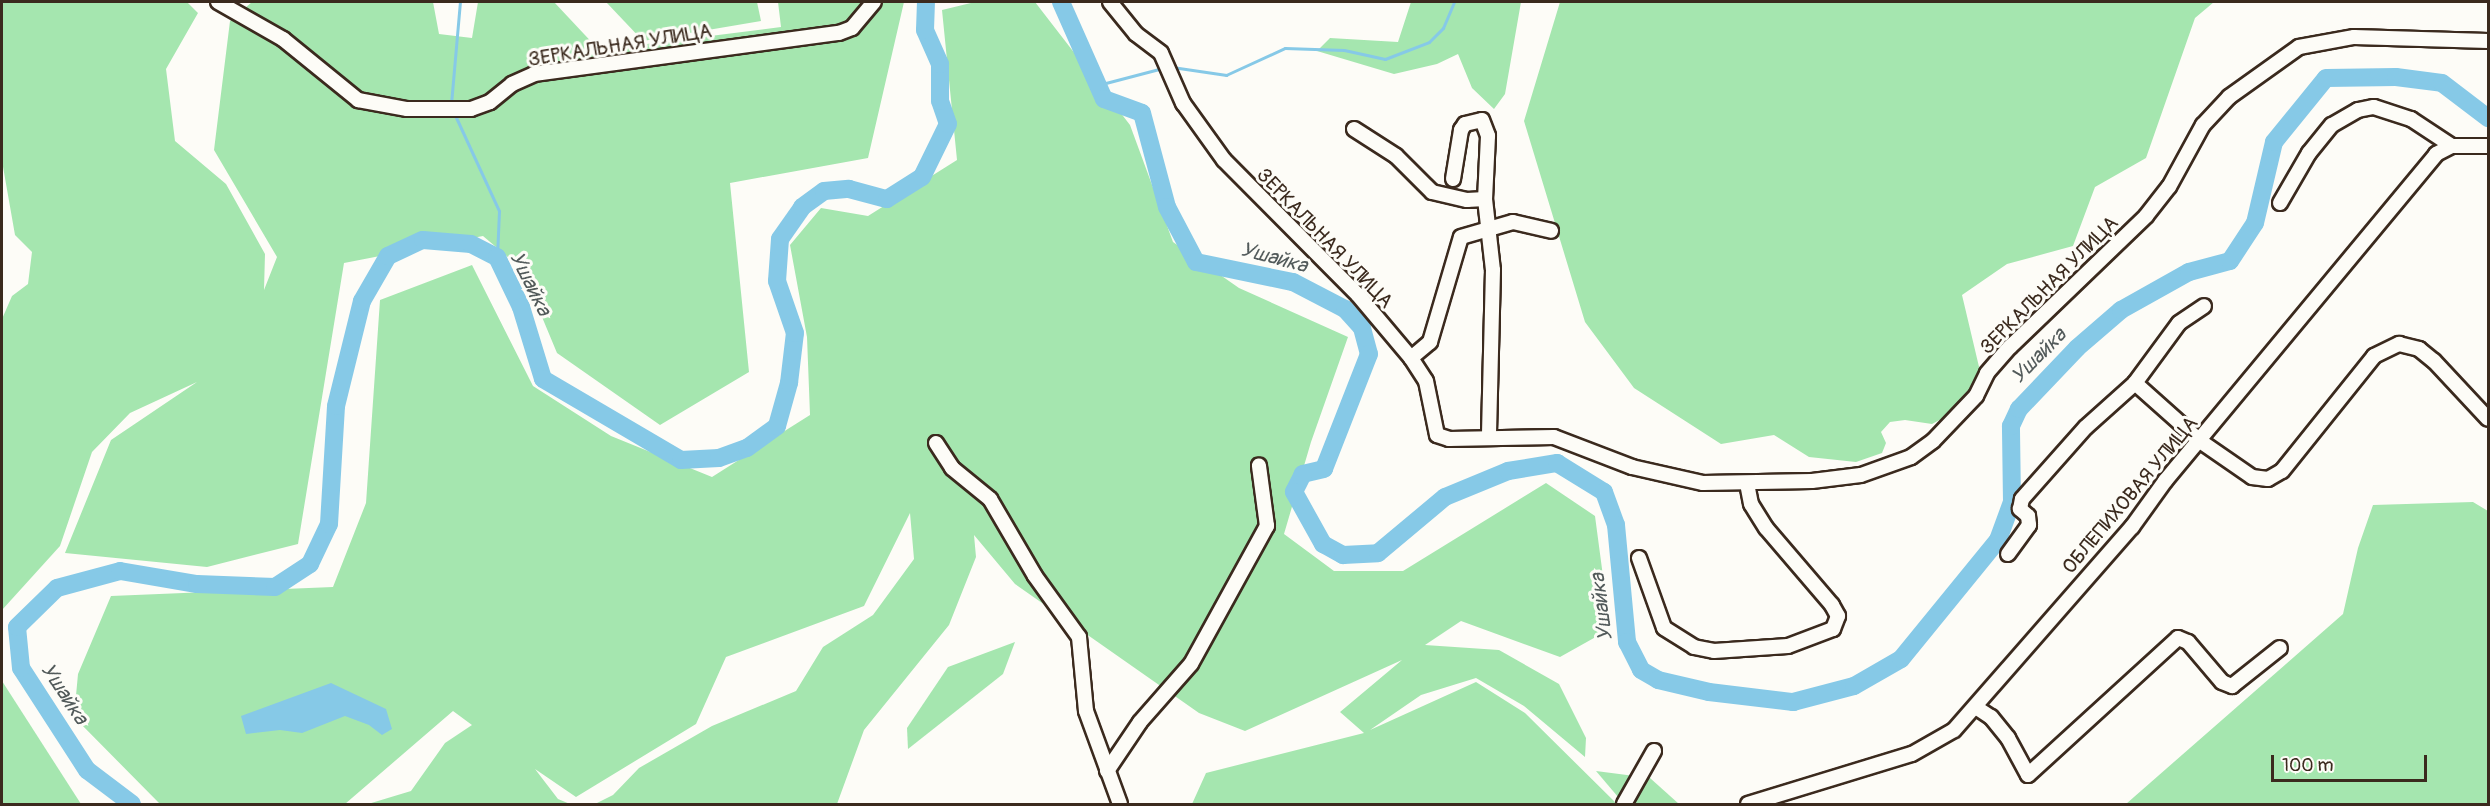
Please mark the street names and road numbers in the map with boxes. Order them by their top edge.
street label: ЗЕРКАЛЬНАЯ УЛИЦА [526,19,714,71]
street label: ЗЕРКАЛЬНАЯ УЛИЦА [1252,163,1398,313]
street label: ЗЕРКАЛЬНАЯ УЛИЦА [1975,211,2123,359]
street label: ОБЛЕПИХОВАЯ УЛИЦА [2057,411,2203,579]

